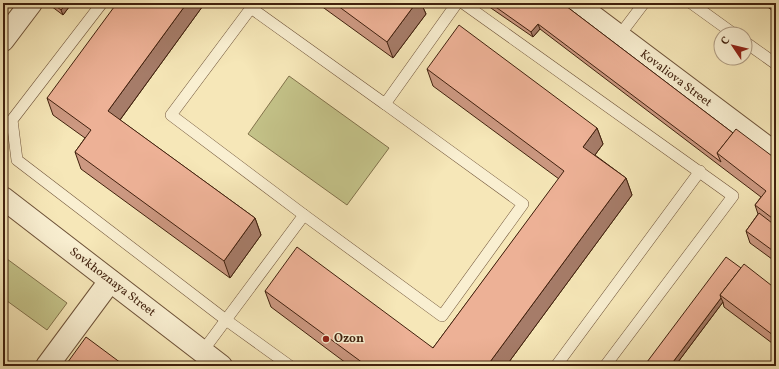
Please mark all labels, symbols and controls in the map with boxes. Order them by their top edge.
north arrow [713,26,753,66]
text: С [718,34,734,48]
street label: Kovaliova Street [637,46,715,111]
street label: Sovkhoznaya Street [66,244,159,320]
place label: Ozon [334,331,364,347]
marker: Ozon [321,334,331,344]

